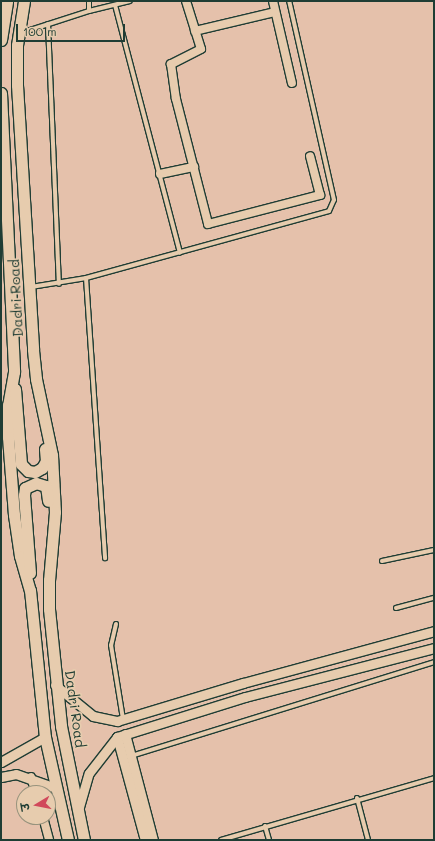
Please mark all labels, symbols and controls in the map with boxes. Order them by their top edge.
scale bar [18,16,127,42]
text: 100 m [23,23,57,39]
street label: Dadri Road [6,259,26,337]
street label: Dadri Road [61,669,89,749]
north arrow [16,785,56,825]
text: उ [17,802,33,812]

